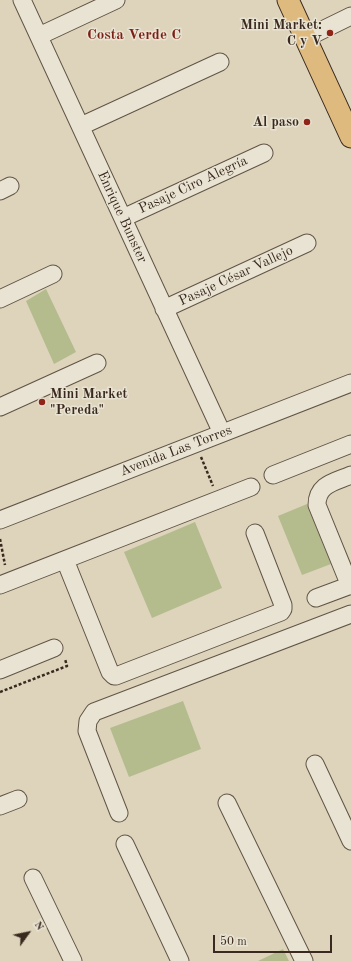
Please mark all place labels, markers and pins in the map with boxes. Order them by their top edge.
place label: Mini Market: C y V [240,17,322,50]
marker: Mini Market: C y V [325,28,335,38]
place label: Al paso [252,114,299,130]
marker: Al paso [302,117,312,127]
place label: Mini Market "Pereda" [50,386,128,418]
marker: Mini Market "Pereda" [37,397,47,407]

